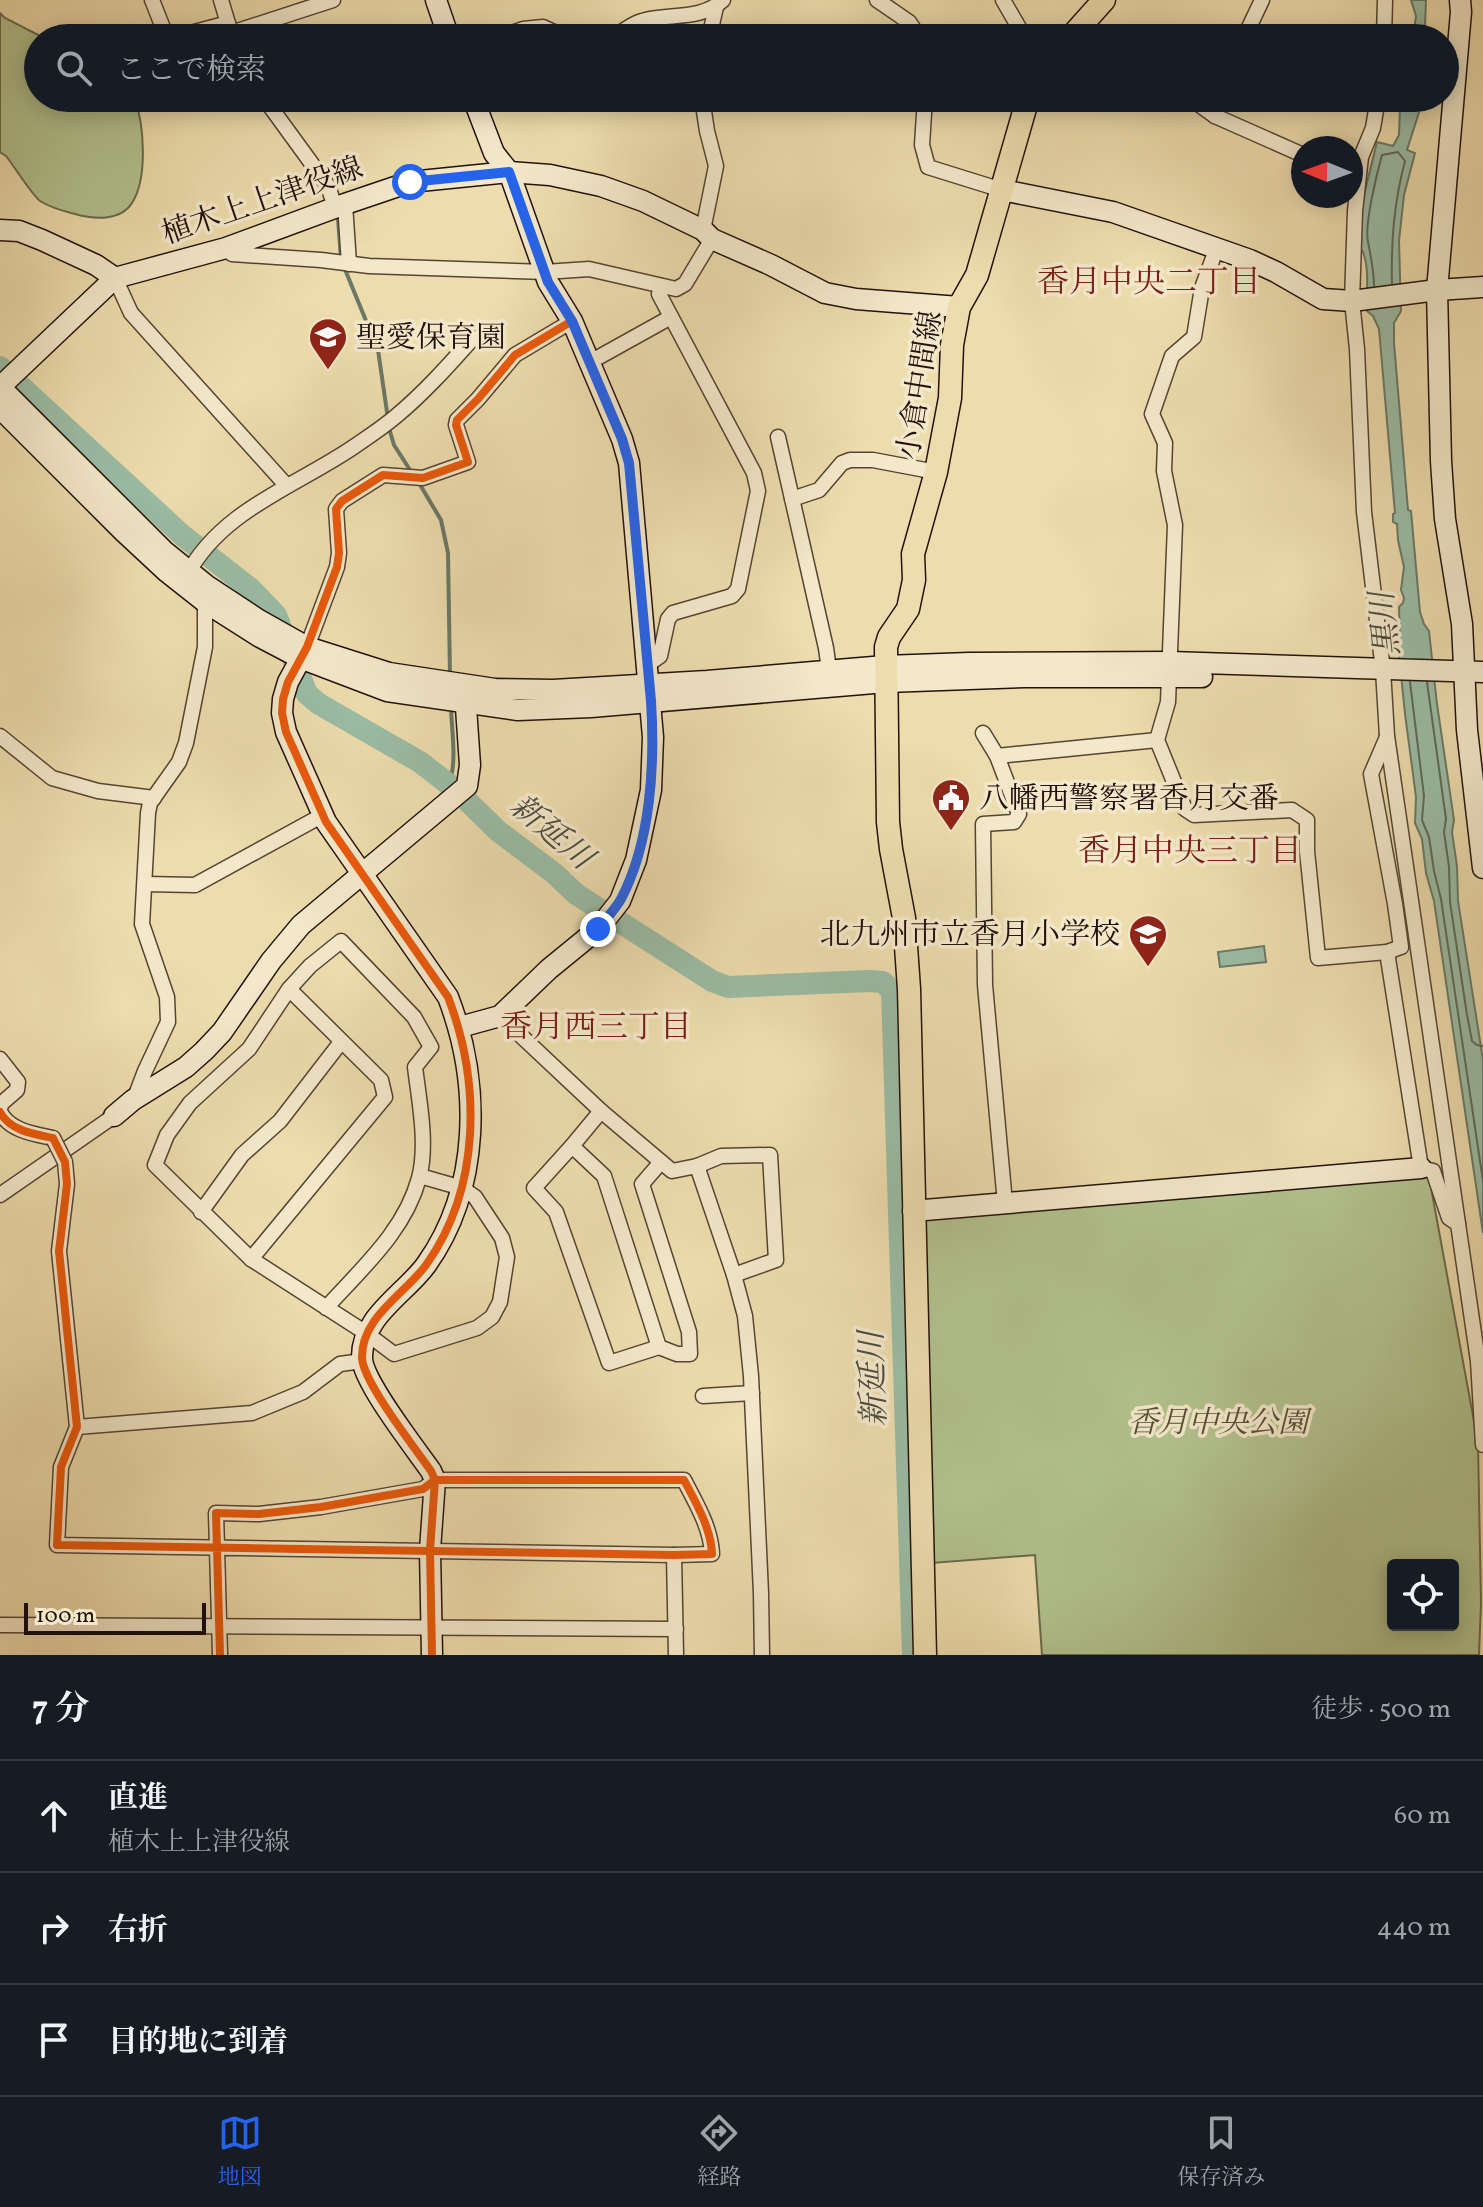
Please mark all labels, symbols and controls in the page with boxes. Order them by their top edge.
search box [24,24,1459,112]
icon: search [52,46,96,90]
text: ここで検索 [116,50,266,92]
north arrow [1291,136,1363,208]
street label: 植木上上津役線 [157,148,369,256]
route start [392,164,428,200]
district label: 香月中央二丁目 [1037,262,1261,306]
street label: 小倉中間線 [889,308,953,463]
school or university icon: 聖愛保育園 [307,316,349,371]
place label: 聖愛保育園 [356,318,506,360]
water label: 黒川 [1361,587,1412,658]
public building icon: 八幡西警察署香月交番 [930,777,972,832]
place label: 八幡西警察署香月交番 [979,779,1279,821]
water label: 新延川 [499,786,603,883]
district label: 香月中央三丁目 [1078,831,1302,875]
route end [580,911,616,947]
school or university icon: 北九州市立香月小学校 [1127,913,1169,968]
place label: 北九州市立香月小学校 [820,915,1120,957]
district label: 香月西三丁目 [500,1007,692,1051]
water label: 新延川 [851,1327,899,1428]
park label: 香月中央公園 [1128,1403,1313,1445]
map controls [1387,1559,1459,1631]
button: locate [1387,1559,1459,1631]
scale bar [24,1599,206,1635]
text: 100 m [36,1601,95,1632]
text: 7 分 [32,1687,89,1734]
text: 徒歩 · 500 m [1312,1692,1451,1728]
text: 直進 [108,1778,168,1820]
icon: ahead [32,1794,76,1838]
text: 60 m [1394,1798,1451,1834]
text: 植木上上津役線 [108,1825,290,1861]
icon: right [32,1906,76,1950]
text: 右折 [108,1910,168,1952]
text: 440 m [1377,1910,1451,1946]
icon: arrive [32,2018,76,2062]
text: 目的地に到着 [108,2022,288,2064]
tab: 地図 [218,2111,262,2194]
tab: 経路 [697,2111,741,2194]
tab: 保存済み [1177,2111,1265,2194]

